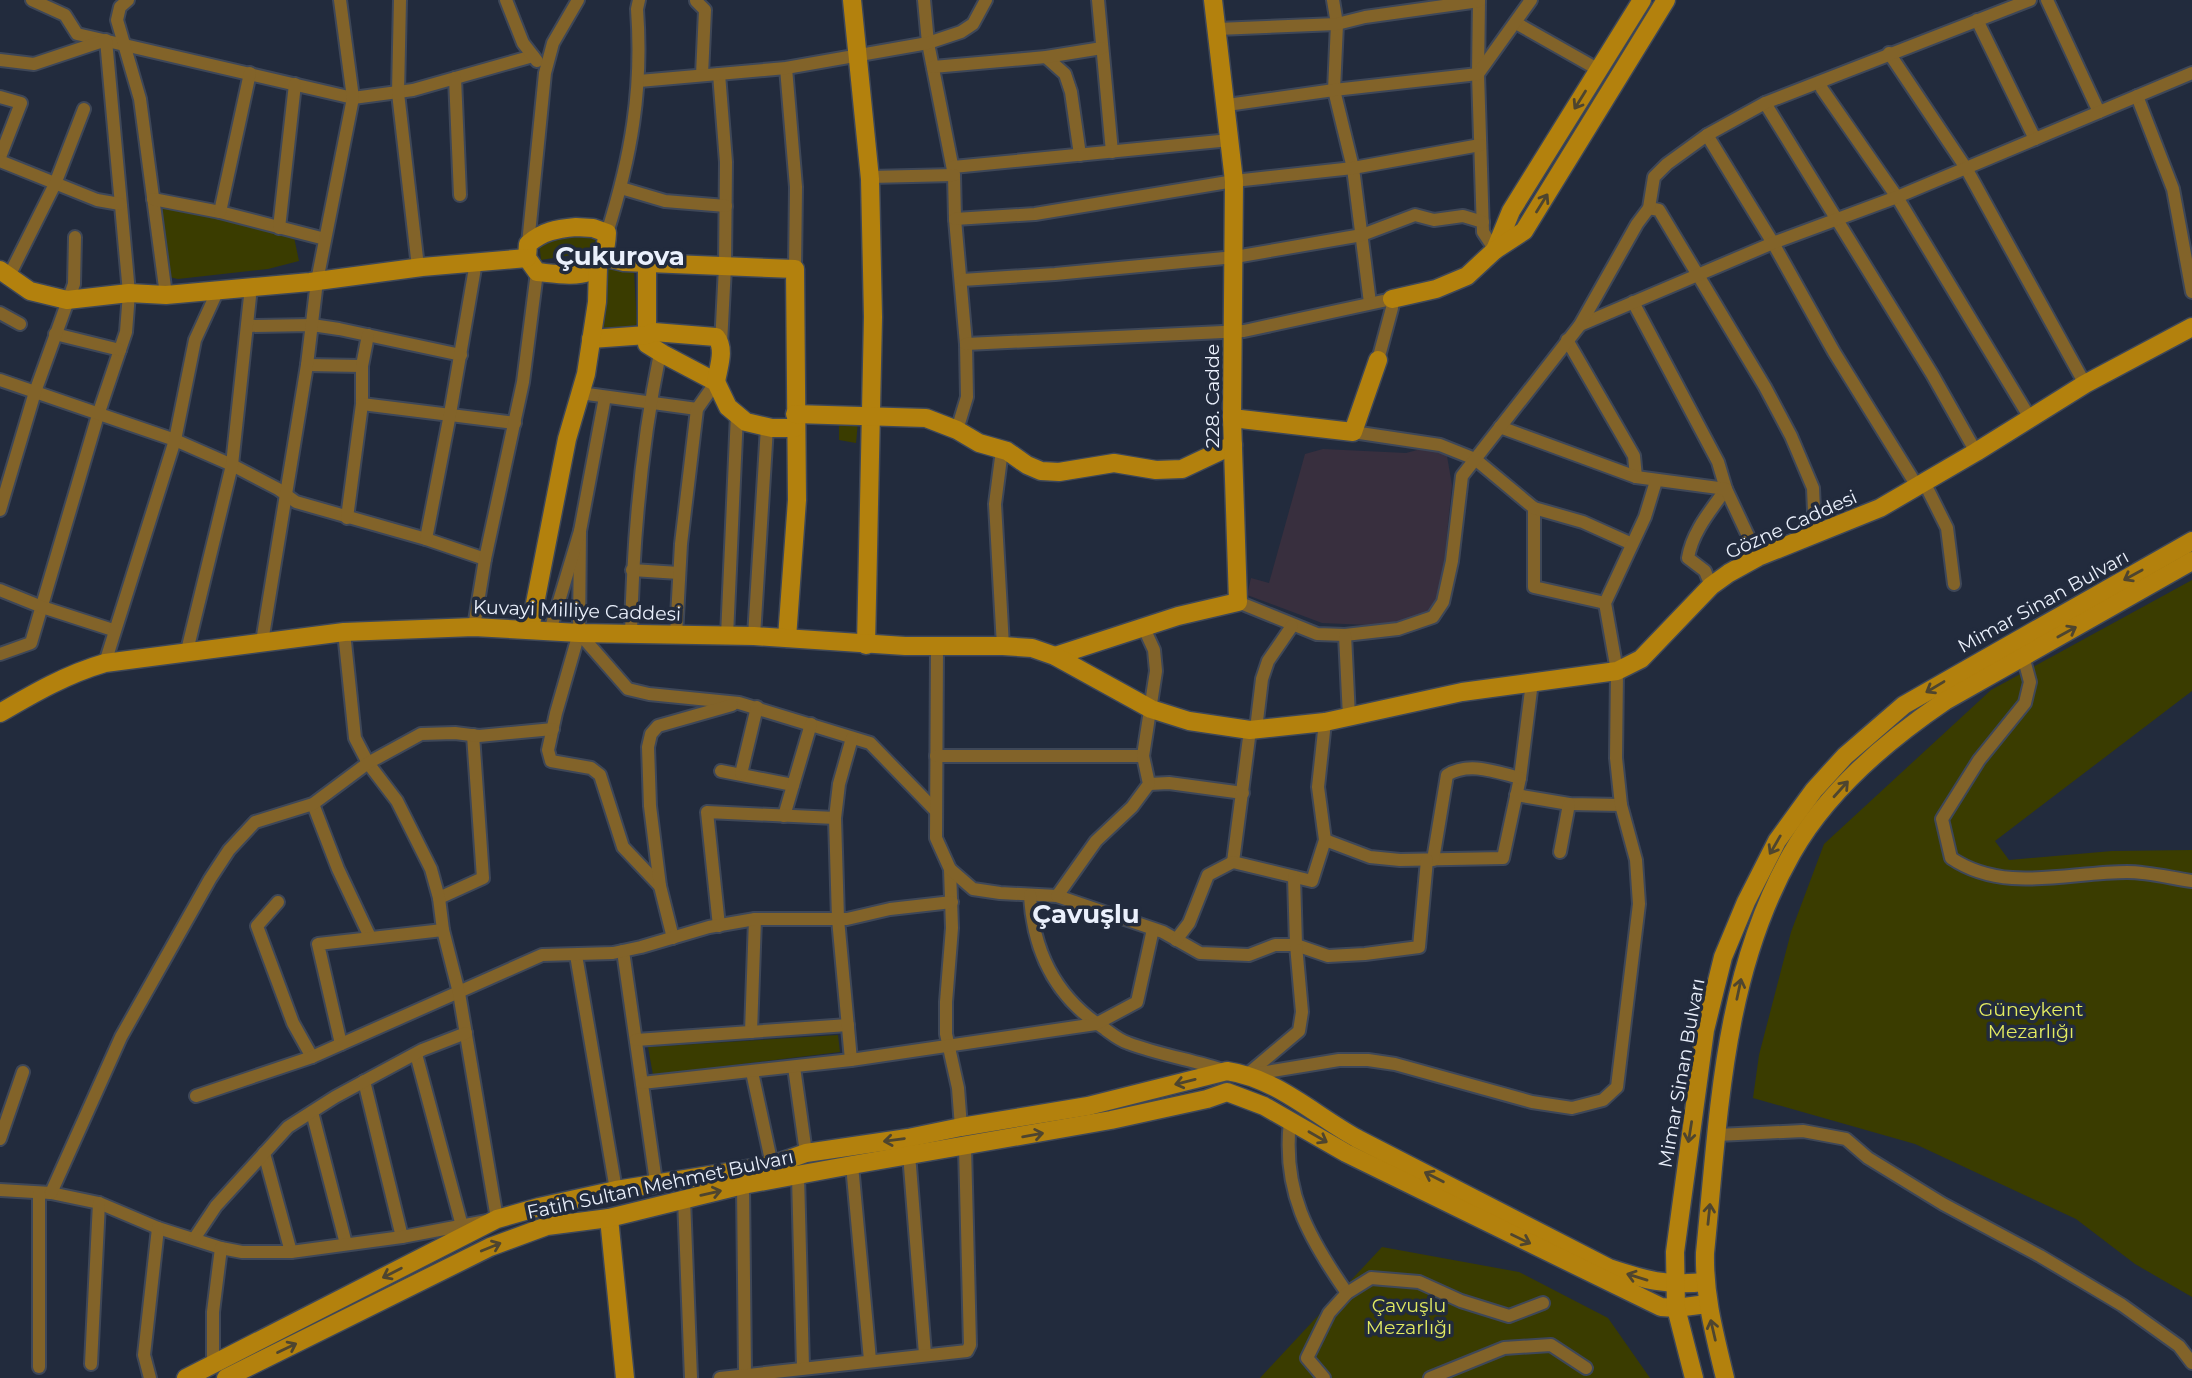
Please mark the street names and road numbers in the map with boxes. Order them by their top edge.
street label: 228. Cadde [1201,344,1224,448]
street label: Gözne Caddesi [1722,485,1861,564]
street label: Mimar Sinan Bulvarı [1954,545,2133,658]
street label: Kuvayi Milliye Caddesi [473,595,681,626]
street label: Mimar Sinan Bulvarı [1654,977,1709,1170]
street label: Fatih Sultan Mehmet Bulvarı [525,1145,796,1224]

